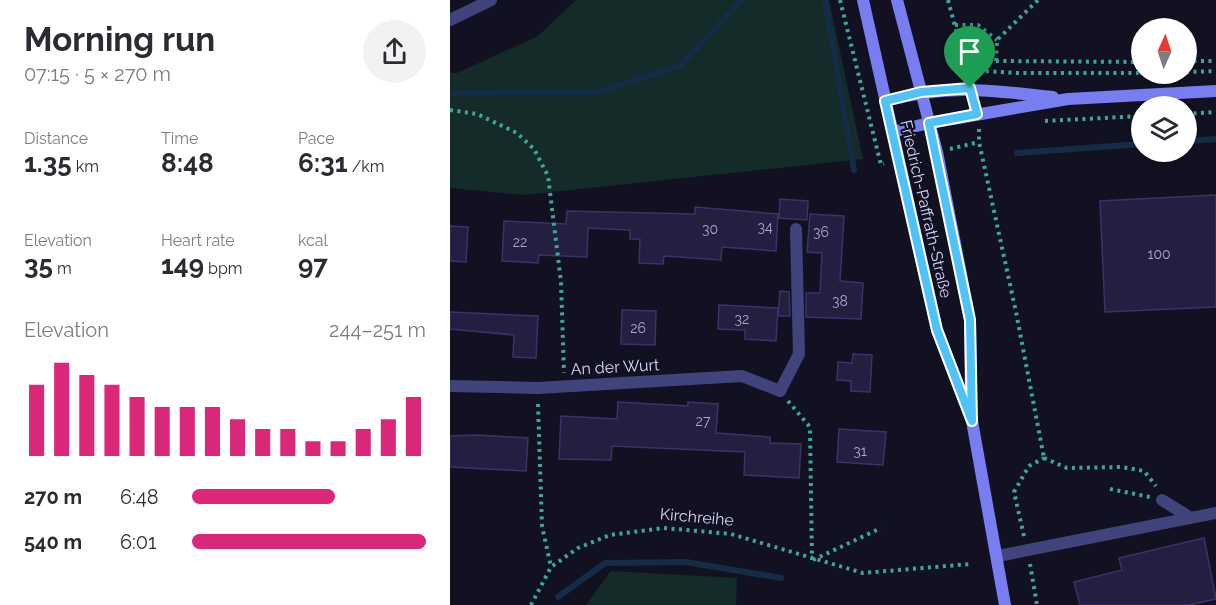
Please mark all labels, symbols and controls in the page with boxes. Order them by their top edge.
north arrow [1131,18,1197,84]
map controls [1131,18,1197,162]
text: Morning run [24,20,215,59]
button: share [363,20,426,83]
pin [944,26,995,88]
icon: arrive [953,35,986,68]
text: 07:15 · 5 × 270 m [24,62,171,86]
button: layers [1131,96,1197,162]
street label: Friedrich-Paffrath-Straße [896,118,956,300]
text: Distance [24,129,88,148]
text: Time [161,129,198,148]
text: Pace [298,129,335,148]
text: 1.35 [24,148,72,178]
text: 8:48 [161,148,214,178]
text: 6:31 [298,148,348,178]
text: km [72,157,99,176]
text: /km [348,157,385,176]
house number: 34 [757,219,773,235]
house number: 30 [702,221,718,237]
house number: 36 [813,224,829,240]
text: Elevation [24,231,92,250]
text: Heart rate [161,231,235,250]
text: kcal [298,231,328,250]
house number: 22 [513,234,527,250]
house number: 100 [1147,246,1171,262]
text: 35 [24,250,53,280]
text: 149 [161,250,204,280]
text: 97 [298,250,328,280]
text: m [53,259,72,278]
text: bpm [204,259,243,278]
house number: 38 [832,293,848,309]
house number: 32 [735,311,749,327]
text: Elevation [24,318,109,342]
text: 244–251 m [329,318,426,342]
house number: 26 [630,320,646,336]
street label: An der Wurt [570,355,661,379]
house number: 27 [696,413,711,429]
house number: 31 [853,443,867,459]
text: 270 m [24,485,82,509]
text: 6:48 [120,485,159,509]
street label: Kirchreihe [659,504,735,530]
text: 540 m [24,530,82,554]
text: 6:01 [120,530,157,554]

